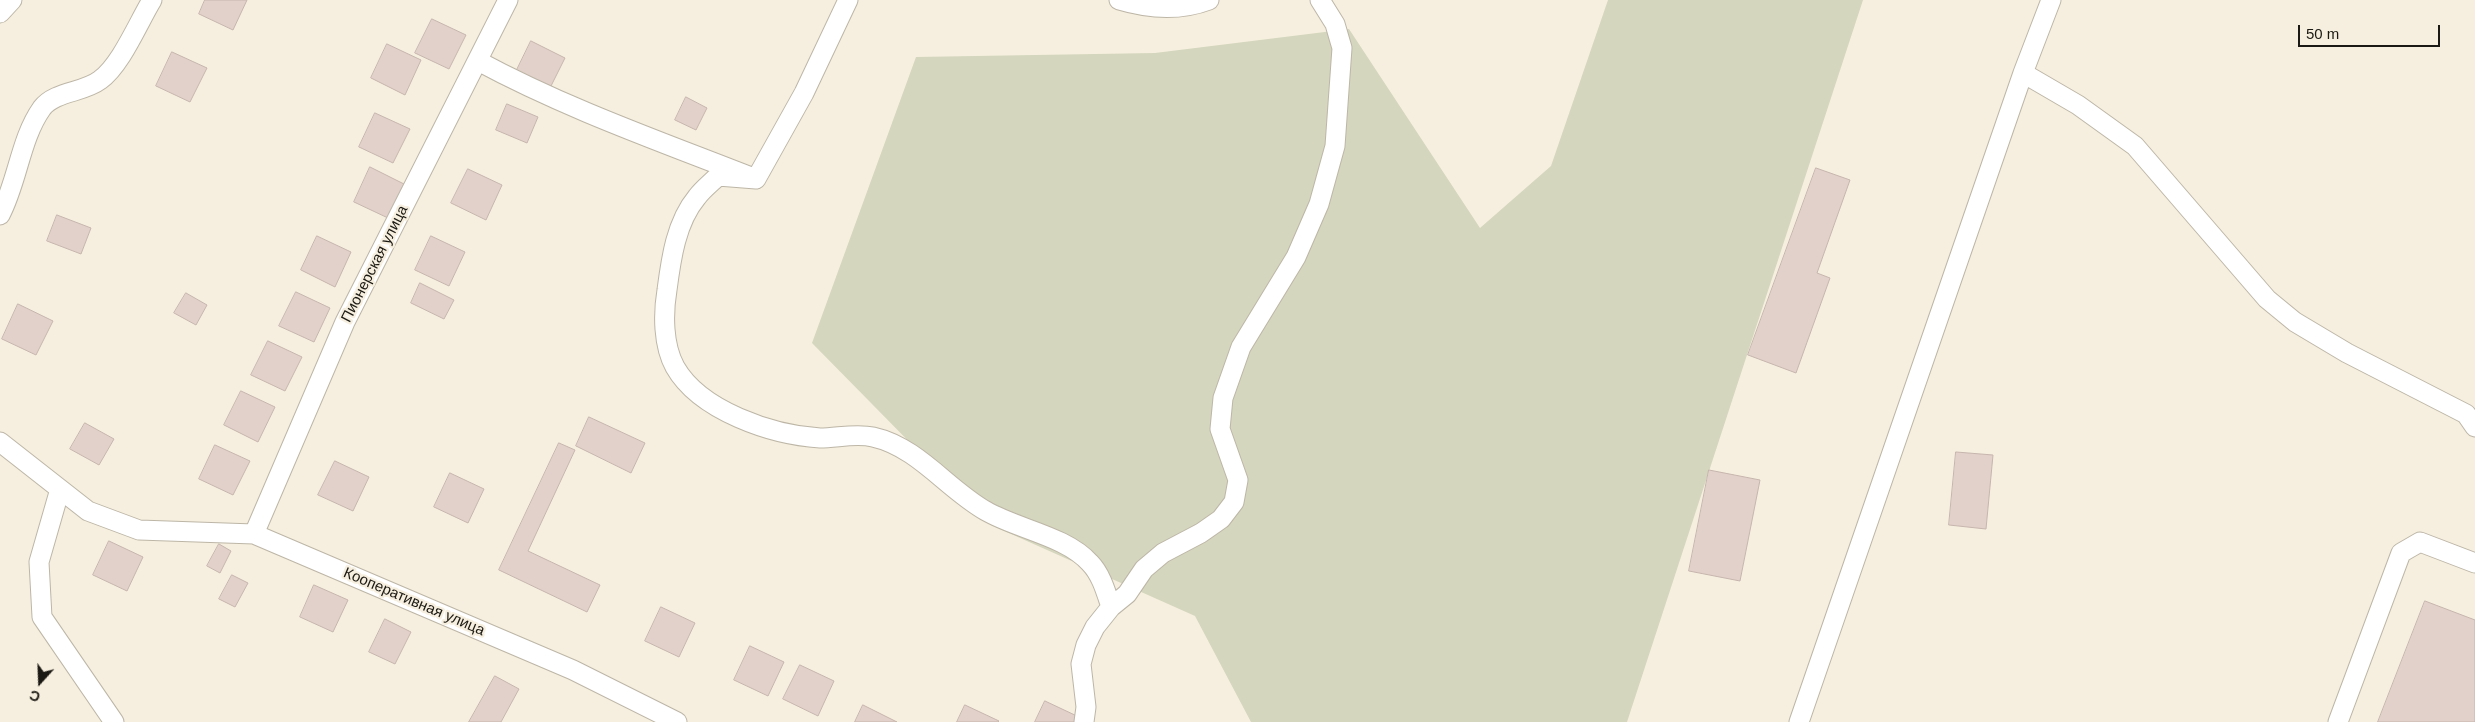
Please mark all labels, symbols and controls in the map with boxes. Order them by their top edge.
scale bar [2300,15,2442,47]
text: 50 m [2306,25,2339,42]
street label: Пионерская улица [338,203,412,325]
street label: Кооперативная улица [341,564,487,640]
north arrow [15,657,65,707]
text: С [27,687,42,705]

